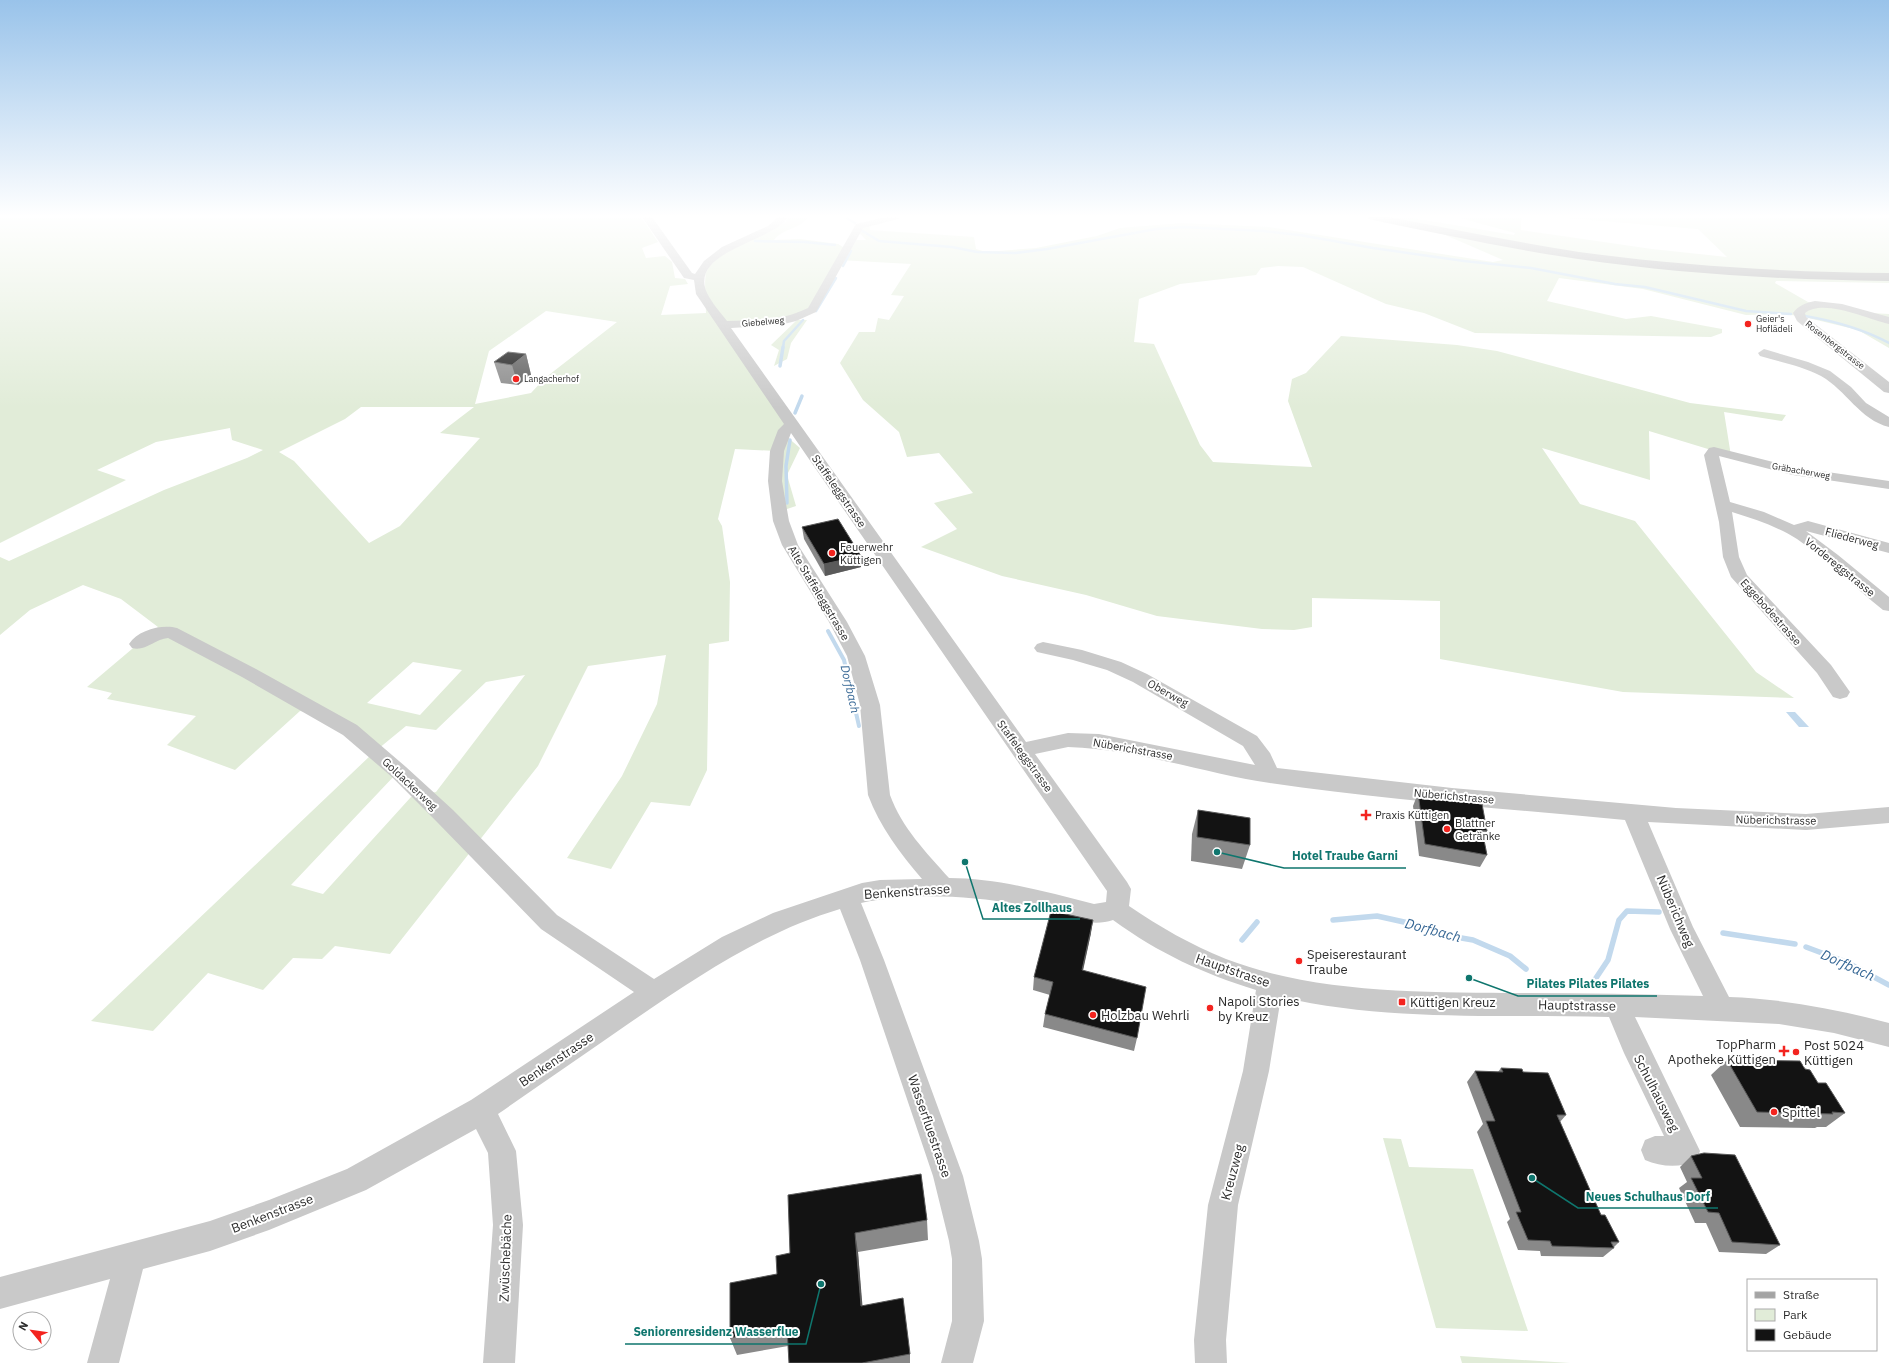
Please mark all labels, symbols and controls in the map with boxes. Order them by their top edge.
place label: Geier's Hoflädeli [1756,313,1792,334]
street label: Giebelweg [741,314,785,329]
street label: Rosenbergstrasse [1803,318,1867,371]
marker: Geier's Hoflädeli [1743,319,1753,329]
place label: Langacherhof [524,373,579,384]
marker: Langacherhof [511,374,521,384]
street label: Staffeleggstrasse [809,452,869,530]
street label: Gräbacherweg [1771,460,1831,481]
street label: Fliederweg [1824,524,1880,552]
street label: Vordereggstrasse [1802,534,1878,600]
place label: Feuerwehr Küttigen [840,540,893,567]
street label: Alte Staffeleggstrasse [785,543,853,643]
marker: Feuerwehr Küttigen [827,548,837,558]
street label: Eggebodestrasse [1737,576,1805,648]
water label: Dorfbach [838,663,863,715]
street label: Oberweg [1145,676,1191,710]
street label: Staffeleggstrasse [994,717,1056,795]
street label: Nüberichstrasse [1092,735,1174,763]
street label: Goldackerweg [379,755,441,813]
street label: Nüberichstrasse [1413,786,1495,806]
place label: Praxis Küttigen [1375,808,1449,822]
marker: Praxis Küttigen [1360,809,1372,821]
street label: Nüberichstrasse [1736,812,1816,828]
place label: Blattner Getränke [1455,816,1500,843]
marker: Blattner Getränke [1442,824,1452,834]
callout: Hotel Traube Garni [1284,844,1406,868]
text: Hotel Traube Garni [1292,848,1398,863]
street label: Nüberichweg [1653,872,1698,950]
street label: Benkenstrasse [863,880,951,903]
callout: Altes Zollhaus [983,895,1080,919]
text: Altes Zollhaus [992,900,1072,915]
water label: Dorfbach [1403,914,1463,946]
water label: Dorfbach [1818,945,1878,985]
place label: Speiserestaurant Traube [1307,946,1407,978]
street label: Hauptstrasse [1193,950,1272,991]
marker: Speiserestaurant Traube [1294,956,1304,966]
callout: Pilates Pilates Pilates [1518,972,1657,996]
text: Pilates Pilates Pilates [1527,976,1649,991]
place label: Napoli Stories by Kreuz [1218,993,1300,1025]
place label: Küttigen Kreuz [1410,994,1496,1011]
street label: Hauptstrasse [1538,996,1616,1015]
marker: Küttigen Kreuz [1397,997,1407,1007]
marker: Napoli Stories by Kreuz [1205,1003,1215,1013]
place label: Holzbau Wehrli [1101,1007,1189,1024]
marker: Holzbau Wehrli [1088,1010,1098,1020]
street label: Benkenstrasse [516,1028,597,1091]
place label: TopPharm Apotheke Küttigen [1668,1036,1776,1068]
place label: Post 5024 Küttigen [1804,1037,1864,1069]
marker: TopPharm Apotheke Küttigen [1779,1046,1789,1056]
marker: Post 5024 Küttigen [1791,1047,1801,1057]
street label: Schulhausweg [1630,1052,1683,1135]
street label: Wasserfluestrasse [904,1073,955,1180]
place label: Spittel [1782,1104,1820,1121]
marker: Spittel [1769,1107,1779,1117]
street label: Kreuzweg [1217,1142,1248,1202]
callout: Neues Schulhaus Dorf [1578,1184,1718,1208]
text: Neues Schulhaus Dorf [1586,1189,1711,1204]
street label: Benkenstrasse [229,1190,316,1237]
street label: Zwüschebäche [495,1214,516,1302]
legend [1747,1279,1877,1351]
text: Straße [1783,1287,1820,1302]
text: Park [1783,1307,1808,1322]
north arrow [12,1311,52,1351]
text: N [15,1319,31,1333]
callout: Seniorenresidenz Wasserflue [625,1320,806,1344]
text: Seniorenresidenz Wasserflue [633,1324,799,1339]
text: Gebäude [1783,1327,1832,1342]

